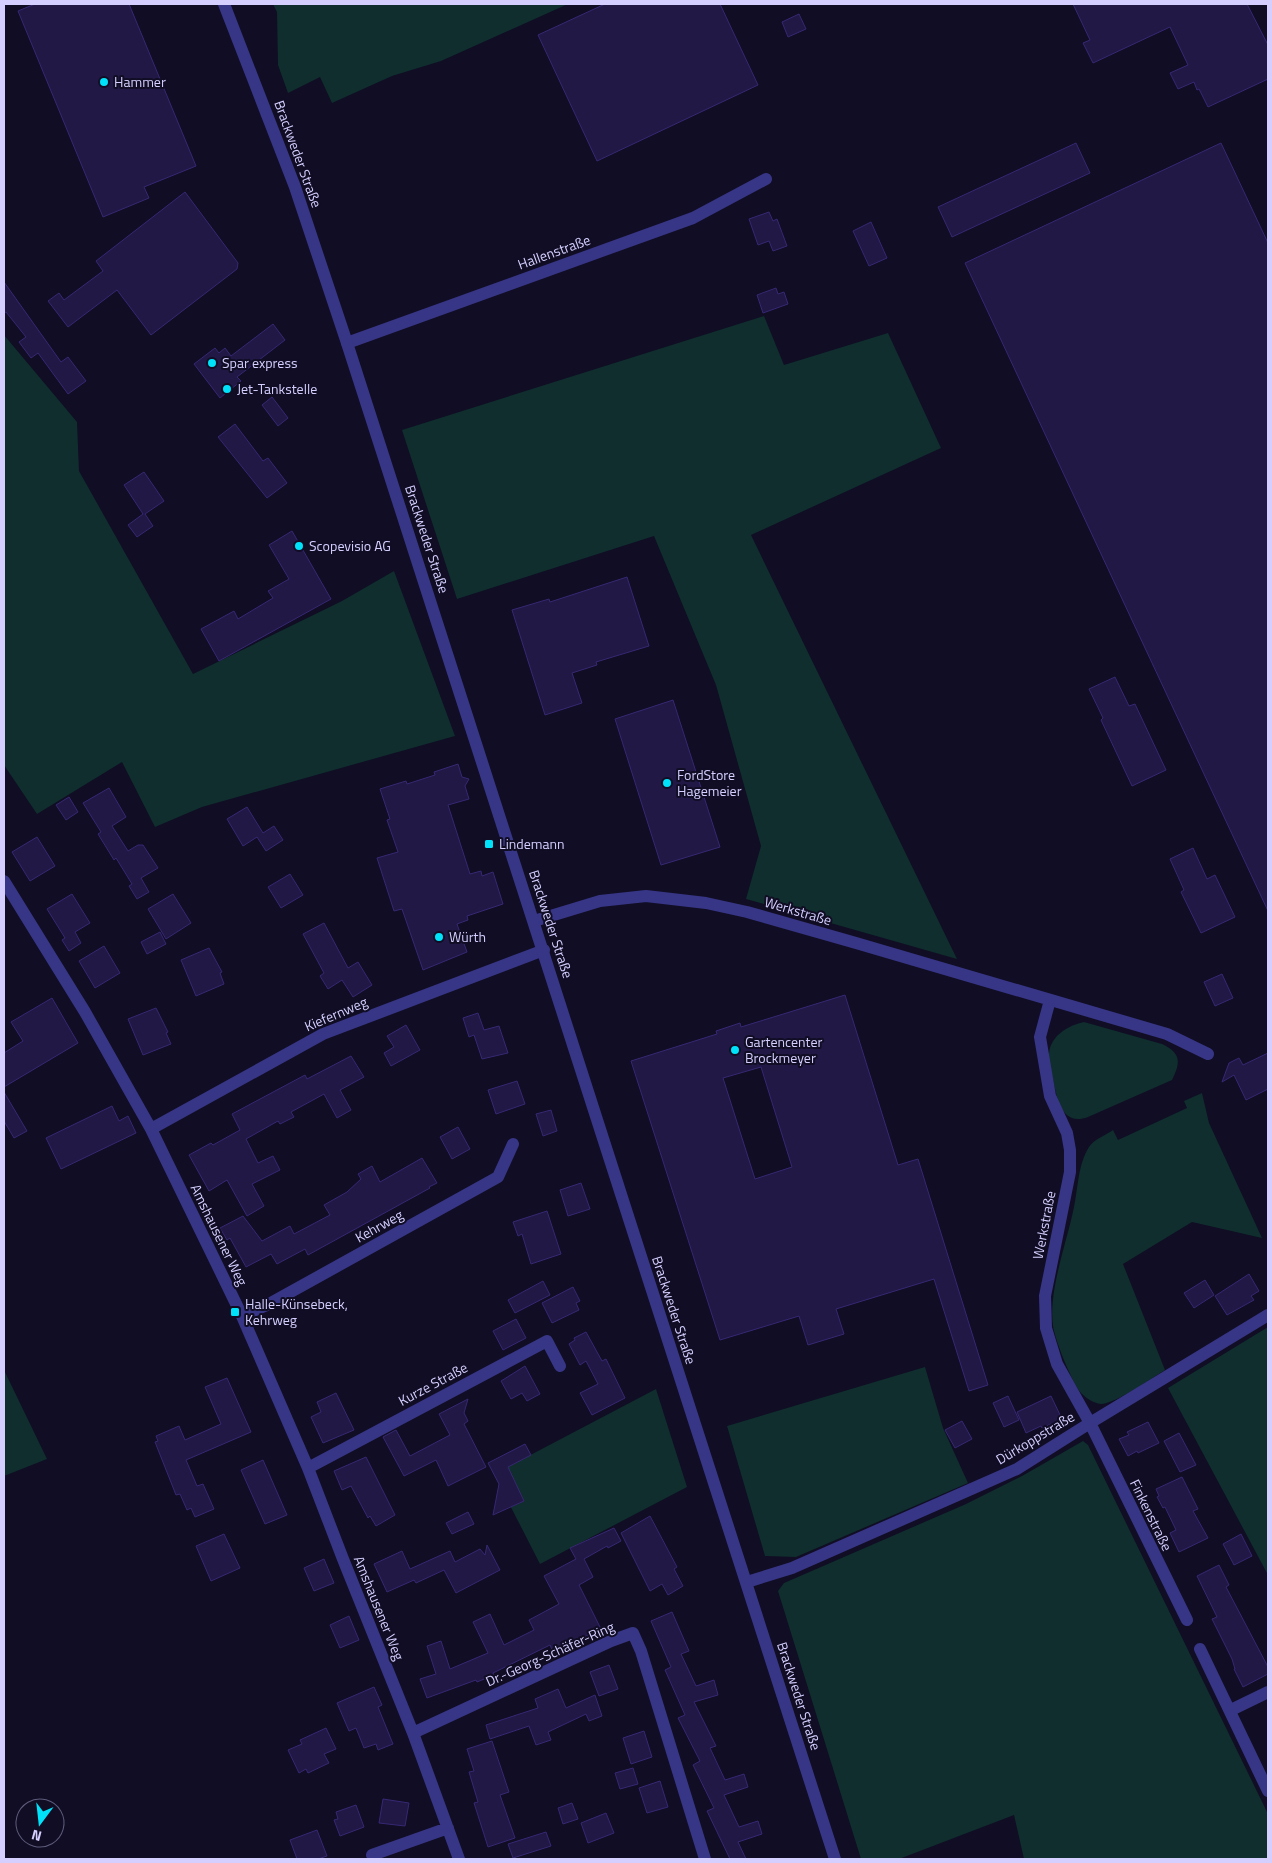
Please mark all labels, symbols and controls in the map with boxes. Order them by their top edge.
place label: Hammer [114,71,166,92]
marker: Hammer [98,76,110,88]
street label: Brackweder Straße [269,97,328,210]
street label: Hallenstraße [515,229,593,274]
place label: Spar express [222,352,297,373]
marker: Spar express [206,357,218,369]
place label: Jet-Tankstelle [237,378,317,399]
marker: Jet-Tankstelle [221,383,233,395]
street label: Brackweder Straße [400,482,455,596]
place label: Scopevisio AG [309,535,391,556]
marker: Scopevisio AG [293,540,305,552]
place label: FordStore Hagemeier [677,764,742,801]
marker: FordStore Hagemeier [661,777,673,789]
place label: Lindemann [499,833,565,854]
marker: Lindemann [483,838,495,850]
street label: Brackweder Straße [524,867,579,981]
street label: Werkstraße [762,891,834,930]
place label: Würth [449,926,486,947]
marker: Würth [433,931,445,943]
street label: Kiefernweg [301,991,371,1036]
place label: Gartencenter Brockmeyer [745,1031,823,1068]
marker: Gartencenter Brockmeyer [729,1044,741,1056]
street label: Amshausener Weg [186,1180,253,1289]
street label: Werkstraße [1027,1189,1060,1261]
street label: Kehrweg [351,1204,407,1247]
street label: Brackweder Straße [647,1253,702,1367]
place label: Halle-Künsebeck, Kehrweg [245,1293,348,1330]
marker: Halle-Künsebeck, Kehrweg [229,1306,241,1318]
street label: Kurze Straße [394,1356,471,1411]
street label: Dürkoppstraße [991,1406,1078,1469]
street label: Finkenstraße [1125,1475,1178,1554]
street label: Amshausener Weg [349,1552,410,1663]
street label: Dr.-Georg-Schäfer-Ring [482,1616,618,1691]
street label: Brackweder Straße [772,1639,827,1753]
north arrow [15,1798,65,1848]
text: N [29,1825,44,1847]

